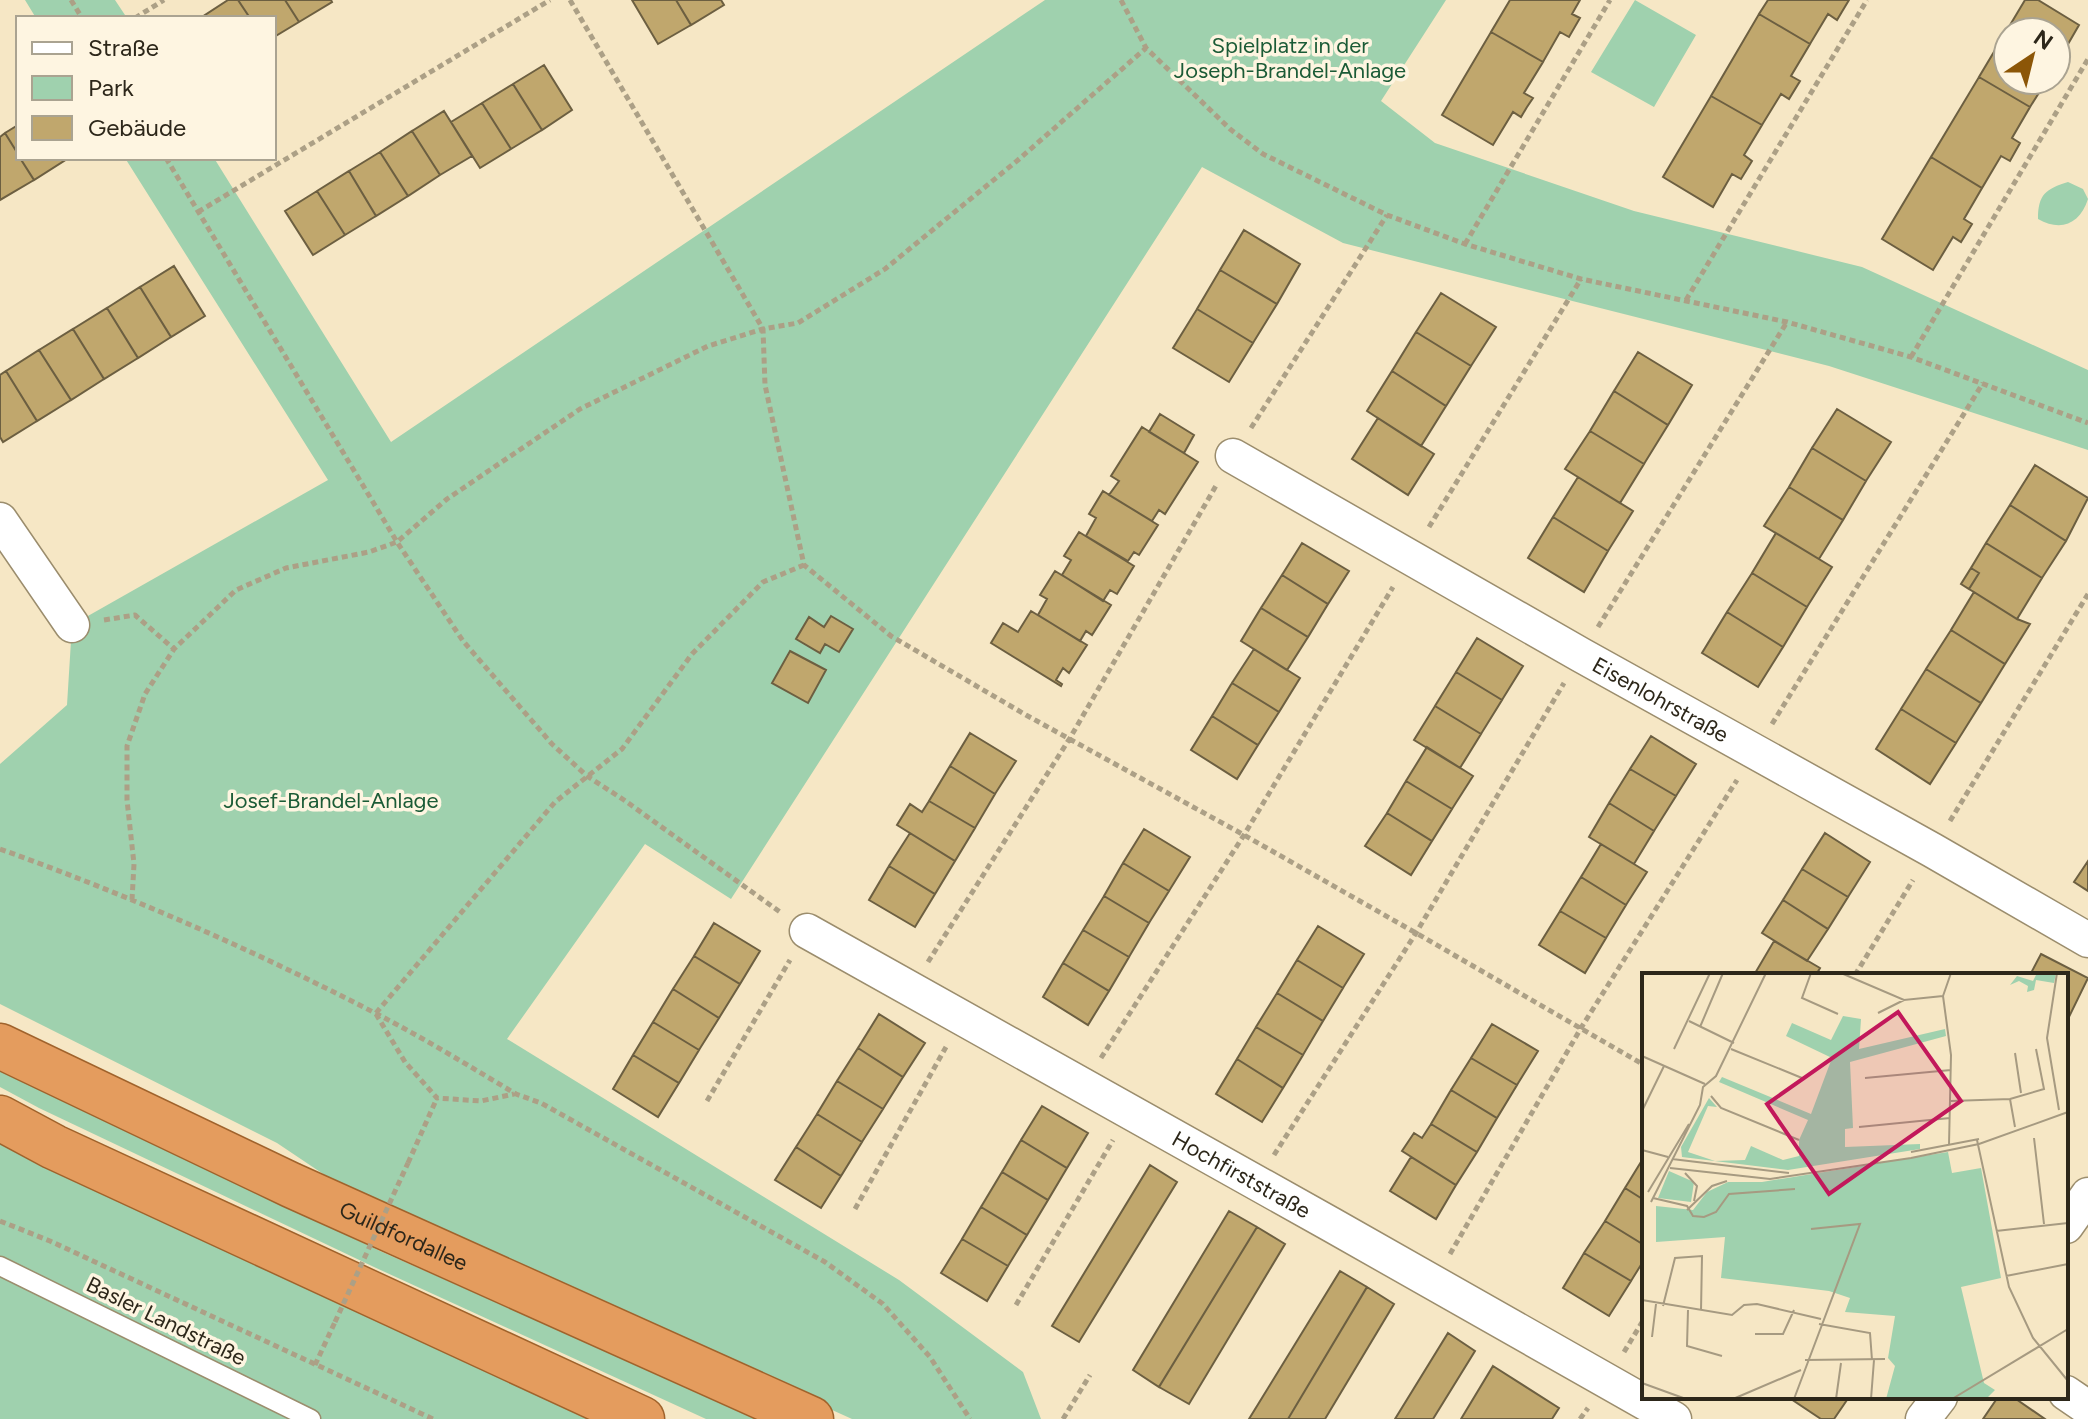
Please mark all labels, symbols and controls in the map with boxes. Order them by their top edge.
legend [16,16,276,160]
north arrow [1992,16,2072,96]
text: N [2028,24,2058,56]
park label: Spielplatz in der Joseph-Brandel-Anlage [1174,32,1406,84]
text: Straße [88,33,159,62]
text: Park [88,73,134,102]
text: Gebäude [88,113,186,142]
street label: Eisenlohrstraße [1588,651,1734,748]
park label: Josef-Brandel-Anlage [223,787,439,814]
inset map [1642,973,2068,1399]
street label: Hochfirststraße [1168,1125,1315,1224]
street label: Guildfordallee [335,1195,472,1276]
street label: Basler Landstraße [82,1271,250,1371]

